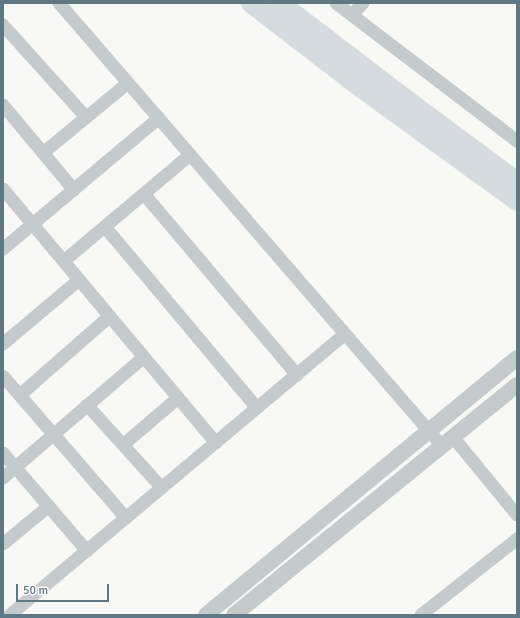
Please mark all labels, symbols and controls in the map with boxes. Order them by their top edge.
scale bar [18,576,111,602]
text: 50 m [23,583,48,598]

